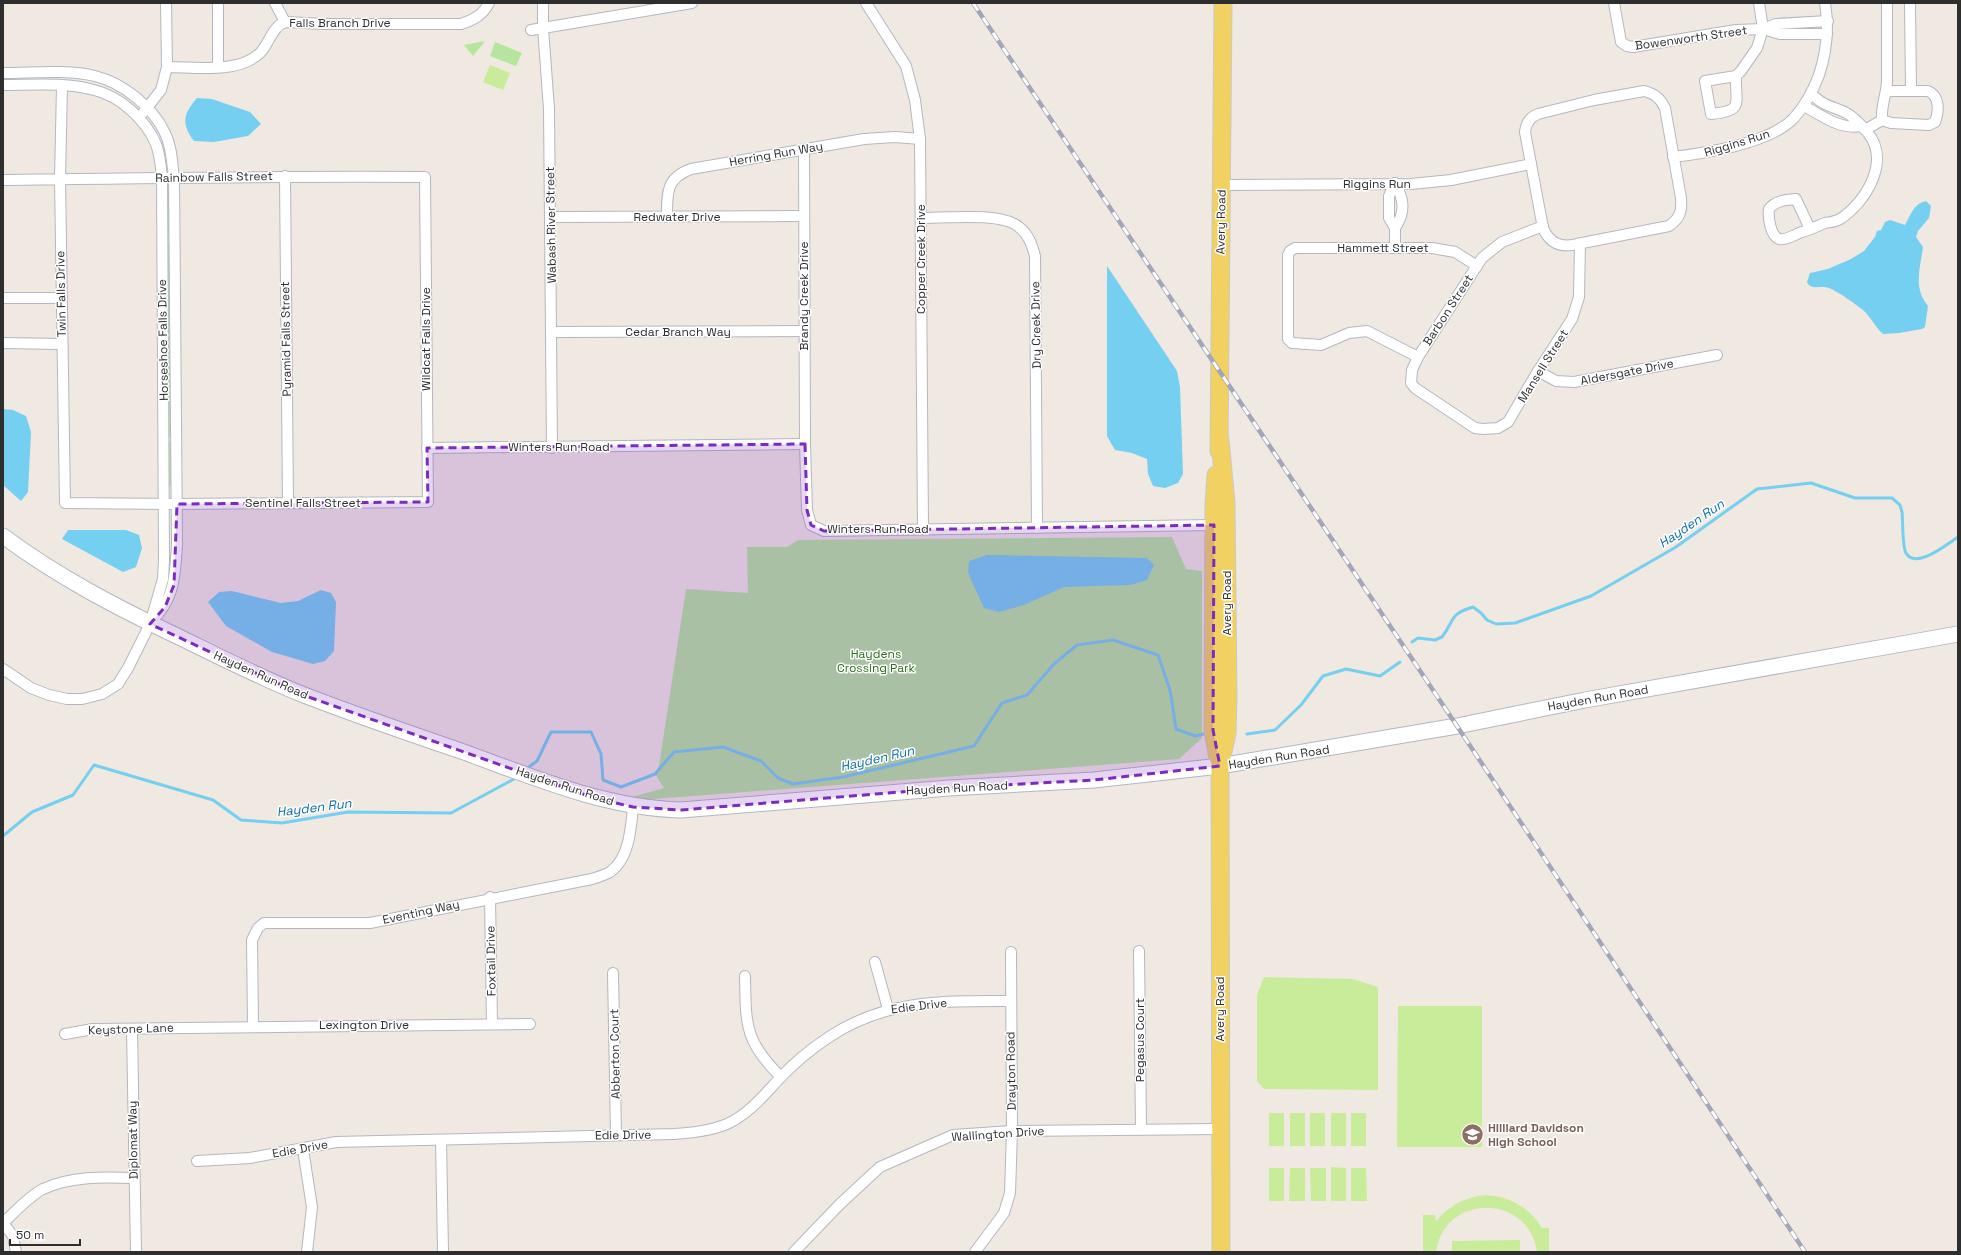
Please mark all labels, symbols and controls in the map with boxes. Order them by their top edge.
street label: Falls Branch Drive [289,15,391,31]
street label: Bowenworth Street [1634,22,1748,54]
street label: Riggins Run [1702,125,1772,161]
street label: Herring Run Way [728,138,824,170]
street label: Wabash River Street [542,166,560,284]
street label: Rainbow Falls Street [155,168,273,186]
street label: Riggins Run [1343,176,1411,192]
street label: Avery Road [1212,189,1230,255]
street label: Copper Creek Drive [913,204,929,314]
street label: Redwater Drive [633,209,721,225]
street label: Hammett Street [1337,240,1429,256]
street label: Brandy Creek Drive [796,241,812,351]
street label: Twin Falls Drive [52,251,70,337]
street label: Barbon Street [1419,271,1477,349]
street label: Horseshoe Falls Drive [154,279,172,401]
street label: Pyramid Falls Street [277,281,295,397]
street label: Dry Creek Drive [1027,281,1045,369]
street label: Wildcat Falls Drive [418,287,434,391]
street label: Cedar Branch Way [625,324,731,340]
street label: Mansell Street [1514,326,1572,406]
street label: Aldersgate Drive [1579,355,1675,389]
street label: Winters Run Road [508,439,610,455]
street label: Sentinel Falls Street [245,495,361,511]
water label: Hayden Run [1655,495,1728,552]
street label: Winters Run Road [827,521,929,537]
street label: Avery Road [1219,570,1235,636]
park label: Haydens Crossing Park [837,646,916,676]
street label: Hayden Run Road [211,647,311,703]
street label: Hayden Run Road [1546,681,1650,715]
street label: Hayden Run Road [1227,741,1331,773]
water label: Hayden Run [839,742,917,775]
street label: Hayden Run Road [514,763,616,809]
street label: Hayden Run Road [906,777,1008,799]
water label: Hayden Run [276,794,353,821]
street label: Eventing Way [381,896,461,928]
street label: Foxtail Drive [482,926,500,996]
street label: Avery Road [1212,976,1228,1042]
street label: Edie Drive [890,995,948,1017]
street label: Pegasus Court [1132,998,1148,1082]
street label: Abberton Court [606,1009,624,1099]
street label: Lexington Drive [319,1017,409,1033]
street label: Keystone Lane [88,1020,174,1038]
street label: Drayton Road [1002,1031,1020,1111]
street label: Diplomat Way [124,1100,142,1180]
place label: Hilliard Davidson High School [1488,1120,1584,1150]
school or university icon: Hilliard Davidson High School [1460,1122,1486,1148]
street label: Wallington Drive [951,1123,1045,1145]
street label: Edie Drive [595,1127,651,1143]
street label: Edie Drive [271,1136,329,1162]
scale bar [10,1221,80,1247]
text: 50 m [16,1227,44,1243]

